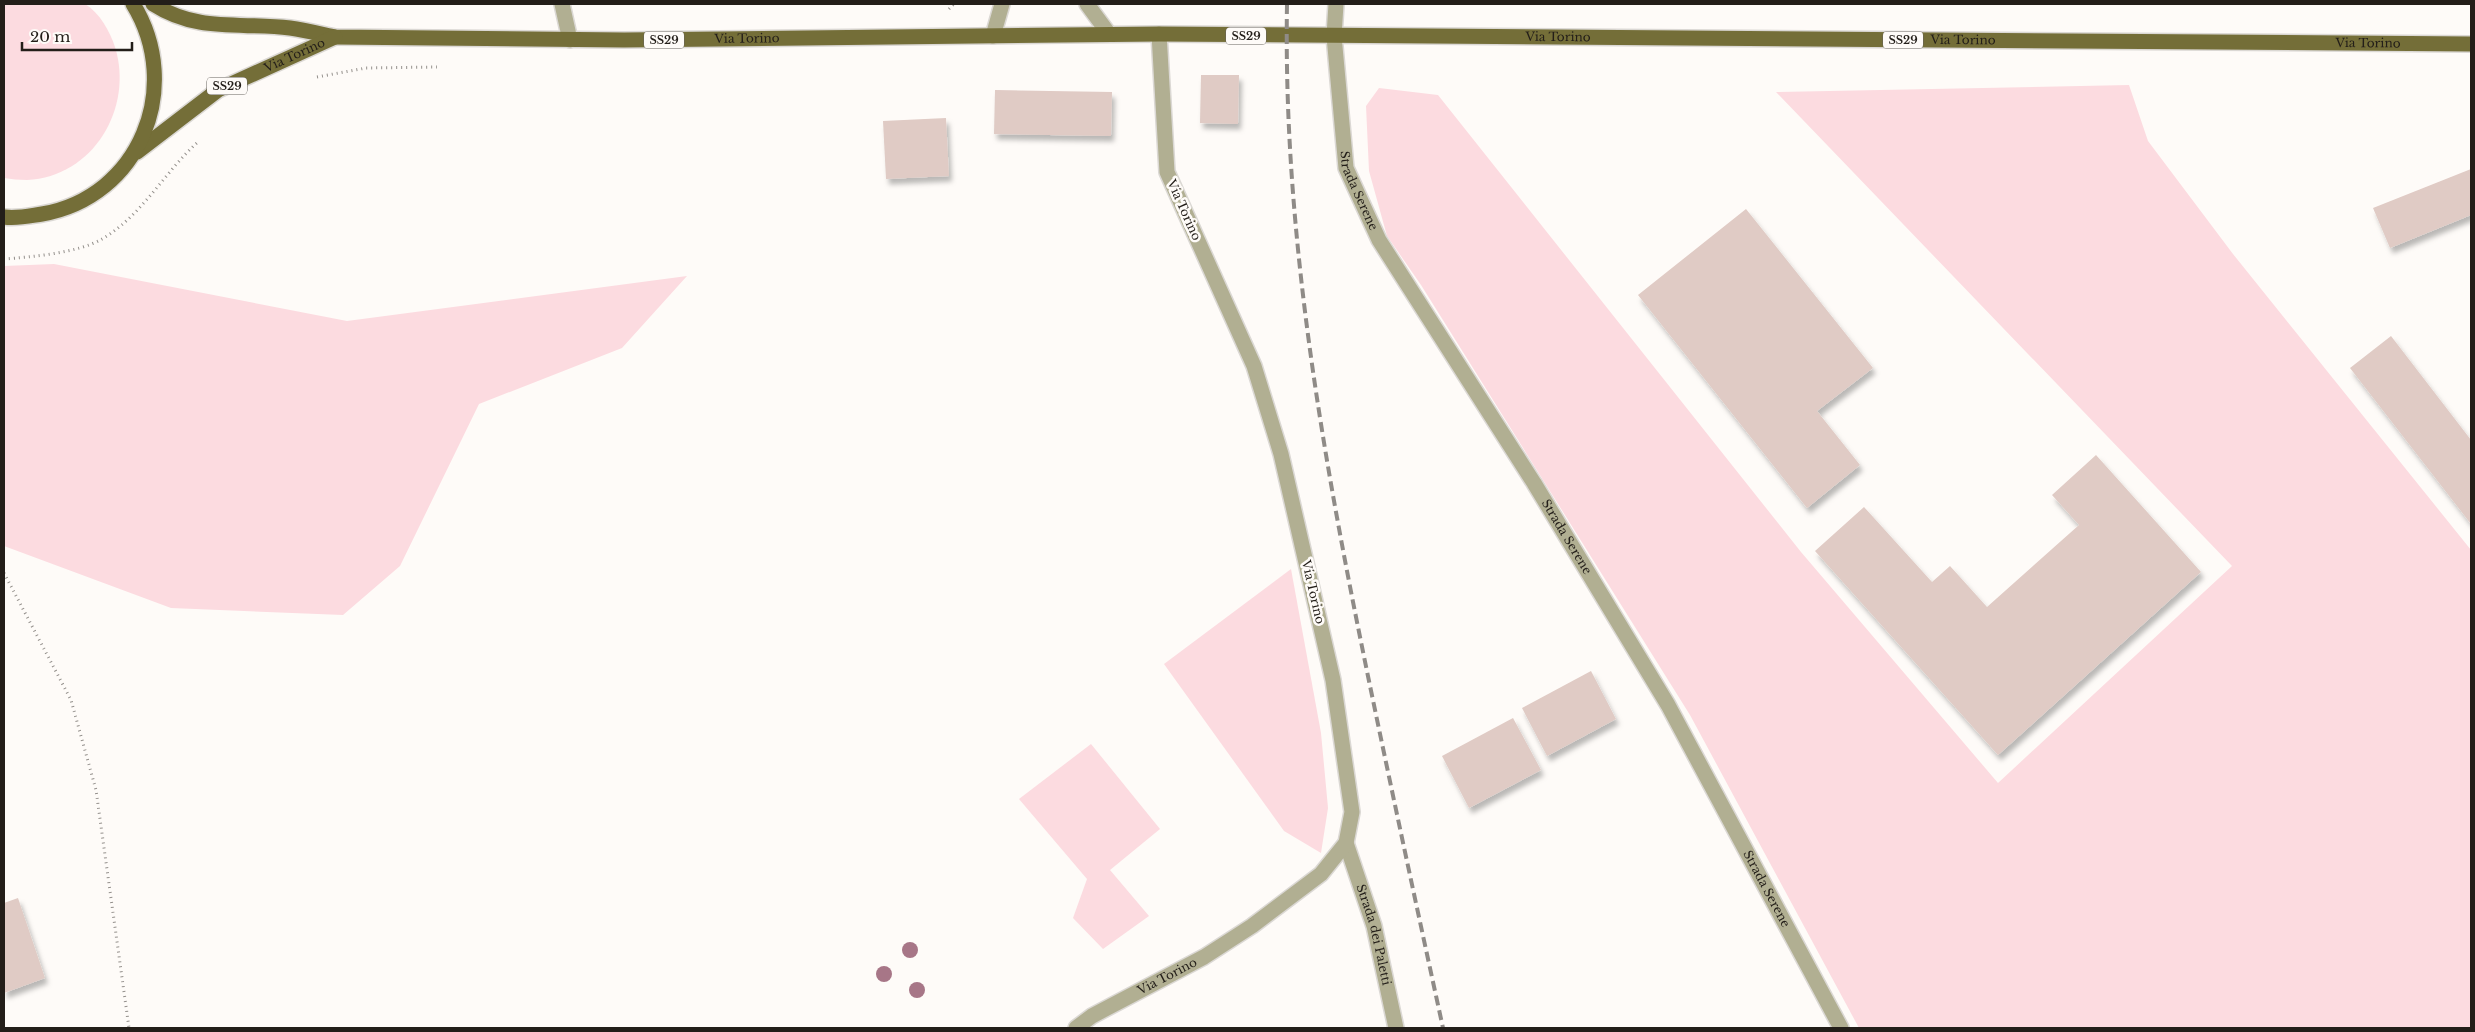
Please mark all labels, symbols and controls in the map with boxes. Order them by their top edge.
scale bar [22,20,132,52]
text: 20 m [30,27,70,46]
road number: SS29 [1226,28,1266,44]
street label: Via Torino [1524,29,1591,44]
street label: Via Torino [713,30,780,46]
road number: SS29 [644,32,684,48]
road number: SS29 [1883,32,1923,48]
street label: Via Torino [1929,32,1996,47]
street label: Via Torino [261,35,327,76]
street label: Via Torino [2334,35,2401,50]
road number: SS29 [207,78,247,94]
street label: Strada Serene [1337,150,1382,233]
street label: Via Torino [1164,176,1205,243]
street label: Strada Serene [1539,496,1595,577]
street label: Via Torino [1299,558,1328,625]
street label: Strada Serene [1740,848,1794,930]
street label: Strada dei Paletti [1353,882,1395,987]
street label: Via Torino [1134,954,1199,998]

